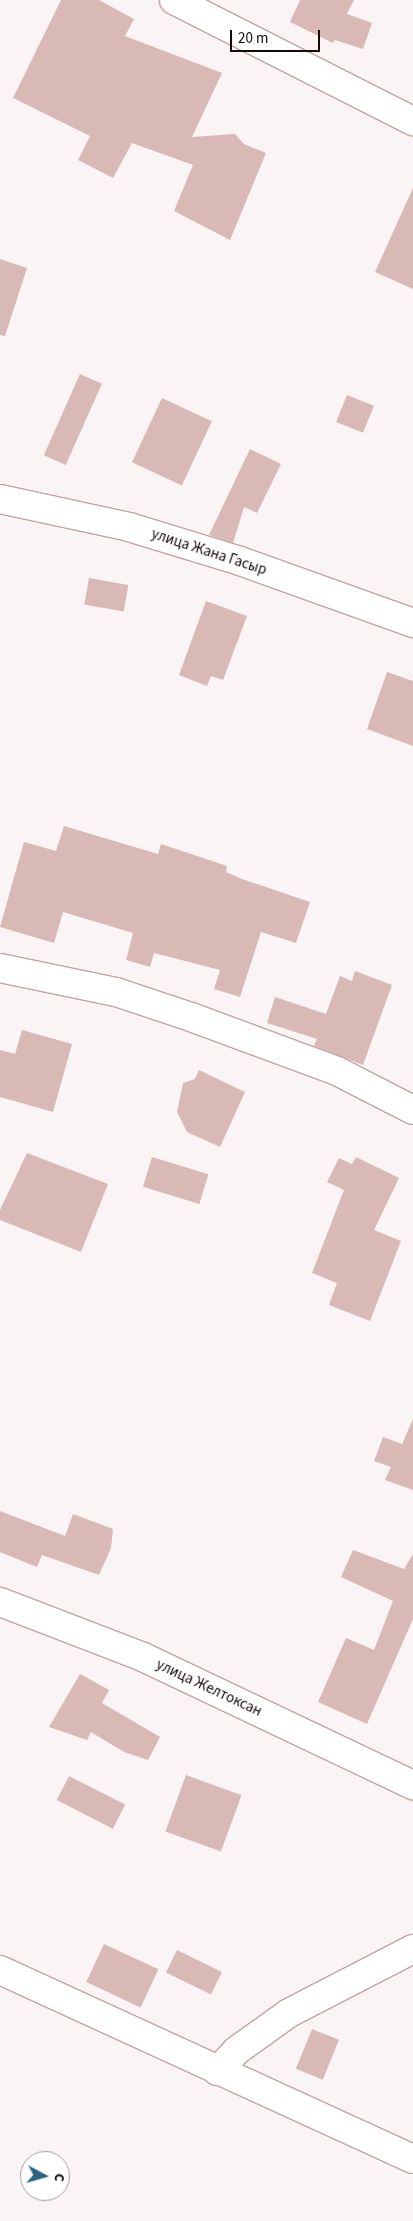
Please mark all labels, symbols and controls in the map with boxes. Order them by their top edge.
scale bar [233,20,323,52]
text: 20 m [238,28,268,49]
street label: улица Жана Гасыр [149,525,269,579]
street label: улица Желтоксан [153,1656,265,1720]
north arrow [20,2151,70,2201]
text: С [49,2172,69,2183]

